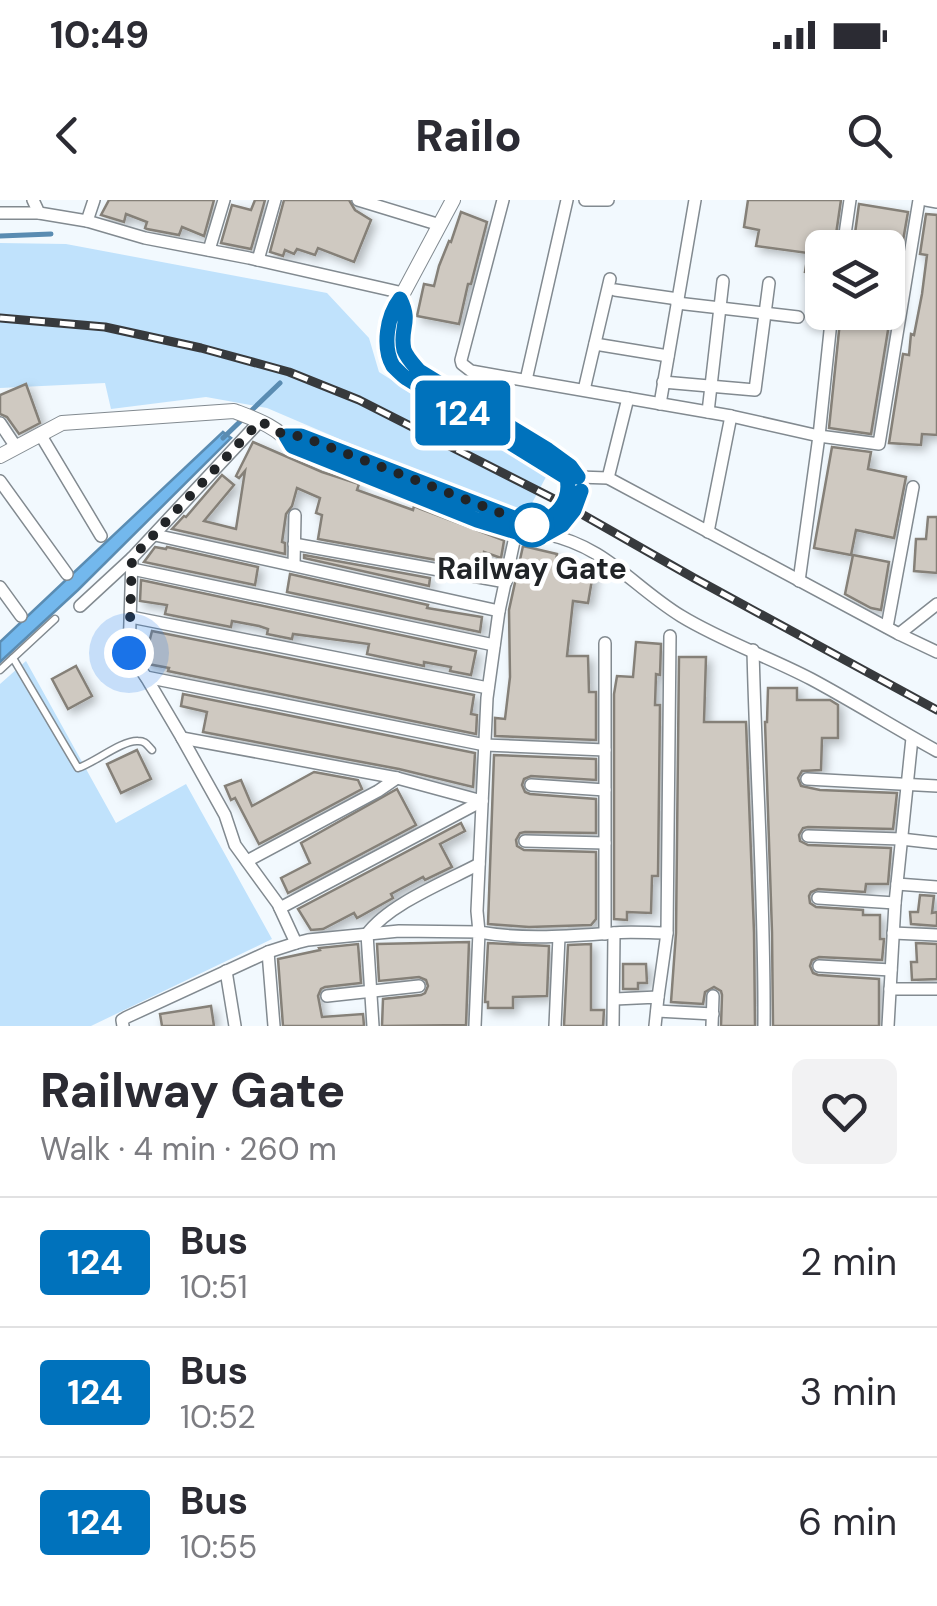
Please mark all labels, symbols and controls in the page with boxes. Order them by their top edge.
text: 10:49 [50,10,149,60]
text: Railo [415,106,522,165]
icon: back [40,108,95,163]
icon: search [842,108,897,163]
map controls [805,230,905,330]
button: layers [805,230,905,330]
line badge: 124 [406,380,520,446]
text: 124 [435,390,491,436]
marker: Railway Gate [511,504,553,546]
place label: Railway Gate [437,549,627,588]
your location [104,628,154,678]
text: Railway Gate [40,1059,345,1122]
button: heart [792,1059,897,1164]
text: Walk · 4 min · 260 m [40,1128,337,1170]
text: Bus [180,1216,248,1266]
text: 2 min [800,1237,897,1287]
text: 124 [67,1239,123,1285]
text: 10:51 [180,1266,248,1308]
text: Bus [180,1346,248,1396]
text: 3 min [800,1367,897,1417]
text: 124 [67,1369,123,1415]
text: 10:52 [180,1396,256,1438]
text: Bus [180,1476,248,1526]
text: 6 min [798,1497,897,1547]
text: 124 [67,1499,123,1545]
text: 10:55 [180,1526,257,1568]

